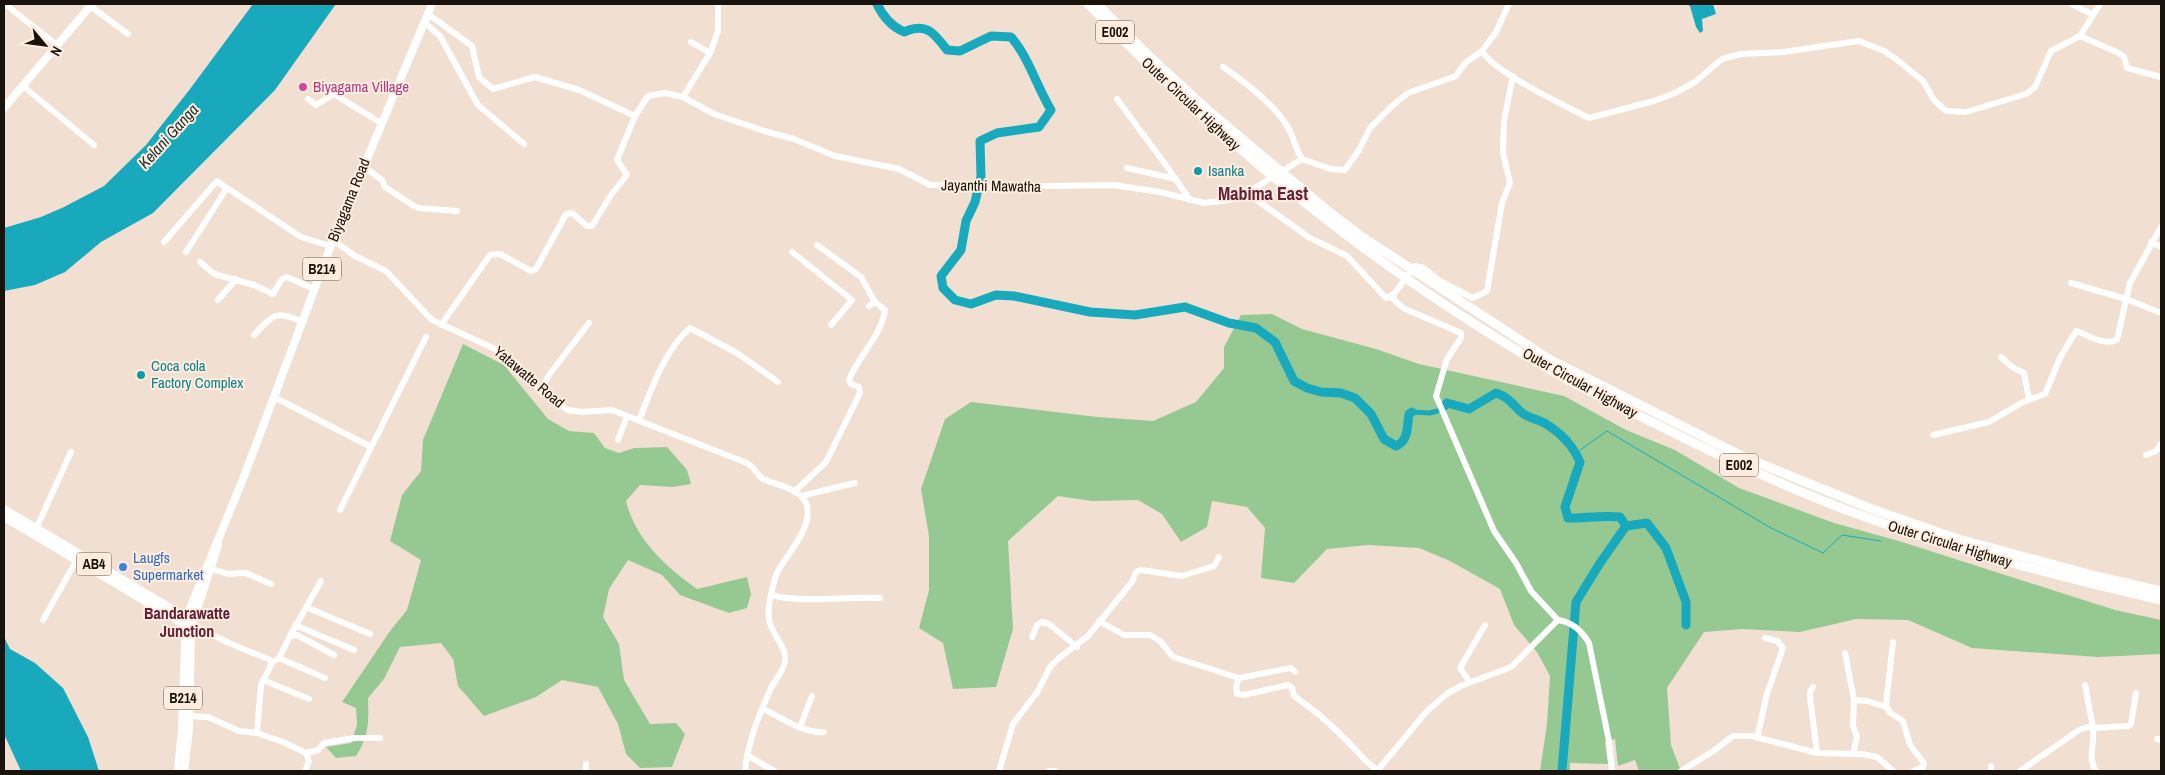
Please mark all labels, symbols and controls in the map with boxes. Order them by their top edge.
north arrow [20,20,70,70]
road number: E002 [1096,21,1134,44]
text: N [46,43,66,59]
street label: Outer Circular Highway [1137,52,1246,156]
place label: Biyagama Village [313,76,409,97]
marker: Biyagama Village [297,81,309,93]
water label: Kelani Ganga [133,99,203,173]
street label: Biyagama Road [322,155,375,245]
place label: Isanka [1208,160,1244,181]
marker: Isanka [1192,165,1204,177]
street label: Jayanthi Mawatha [941,174,1041,197]
district label: Mabima East [1218,181,1308,206]
road number: B214 [303,258,341,280]
street label: Yatawatte Road [489,341,569,413]
street label: Outer Circular Highway [1519,342,1642,423]
place label: Coca cola Factory Complex [151,355,244,393]
marker: Coca cola Factory Complex [135,369,147,381]
road number: E002 [1720,454,1758,476]
street label: Outer Circular Highway [1886,515,2015,573]
place label: Laugfs Supermarket [133,547,204,585]
road number: AB4 [76,552,112,576]
marker: Laugfs Supermarket [117,561,129,573]
district label: Bandarawatte Junction [144,602,230,642]
road number: B214 [164,686,202,710]

